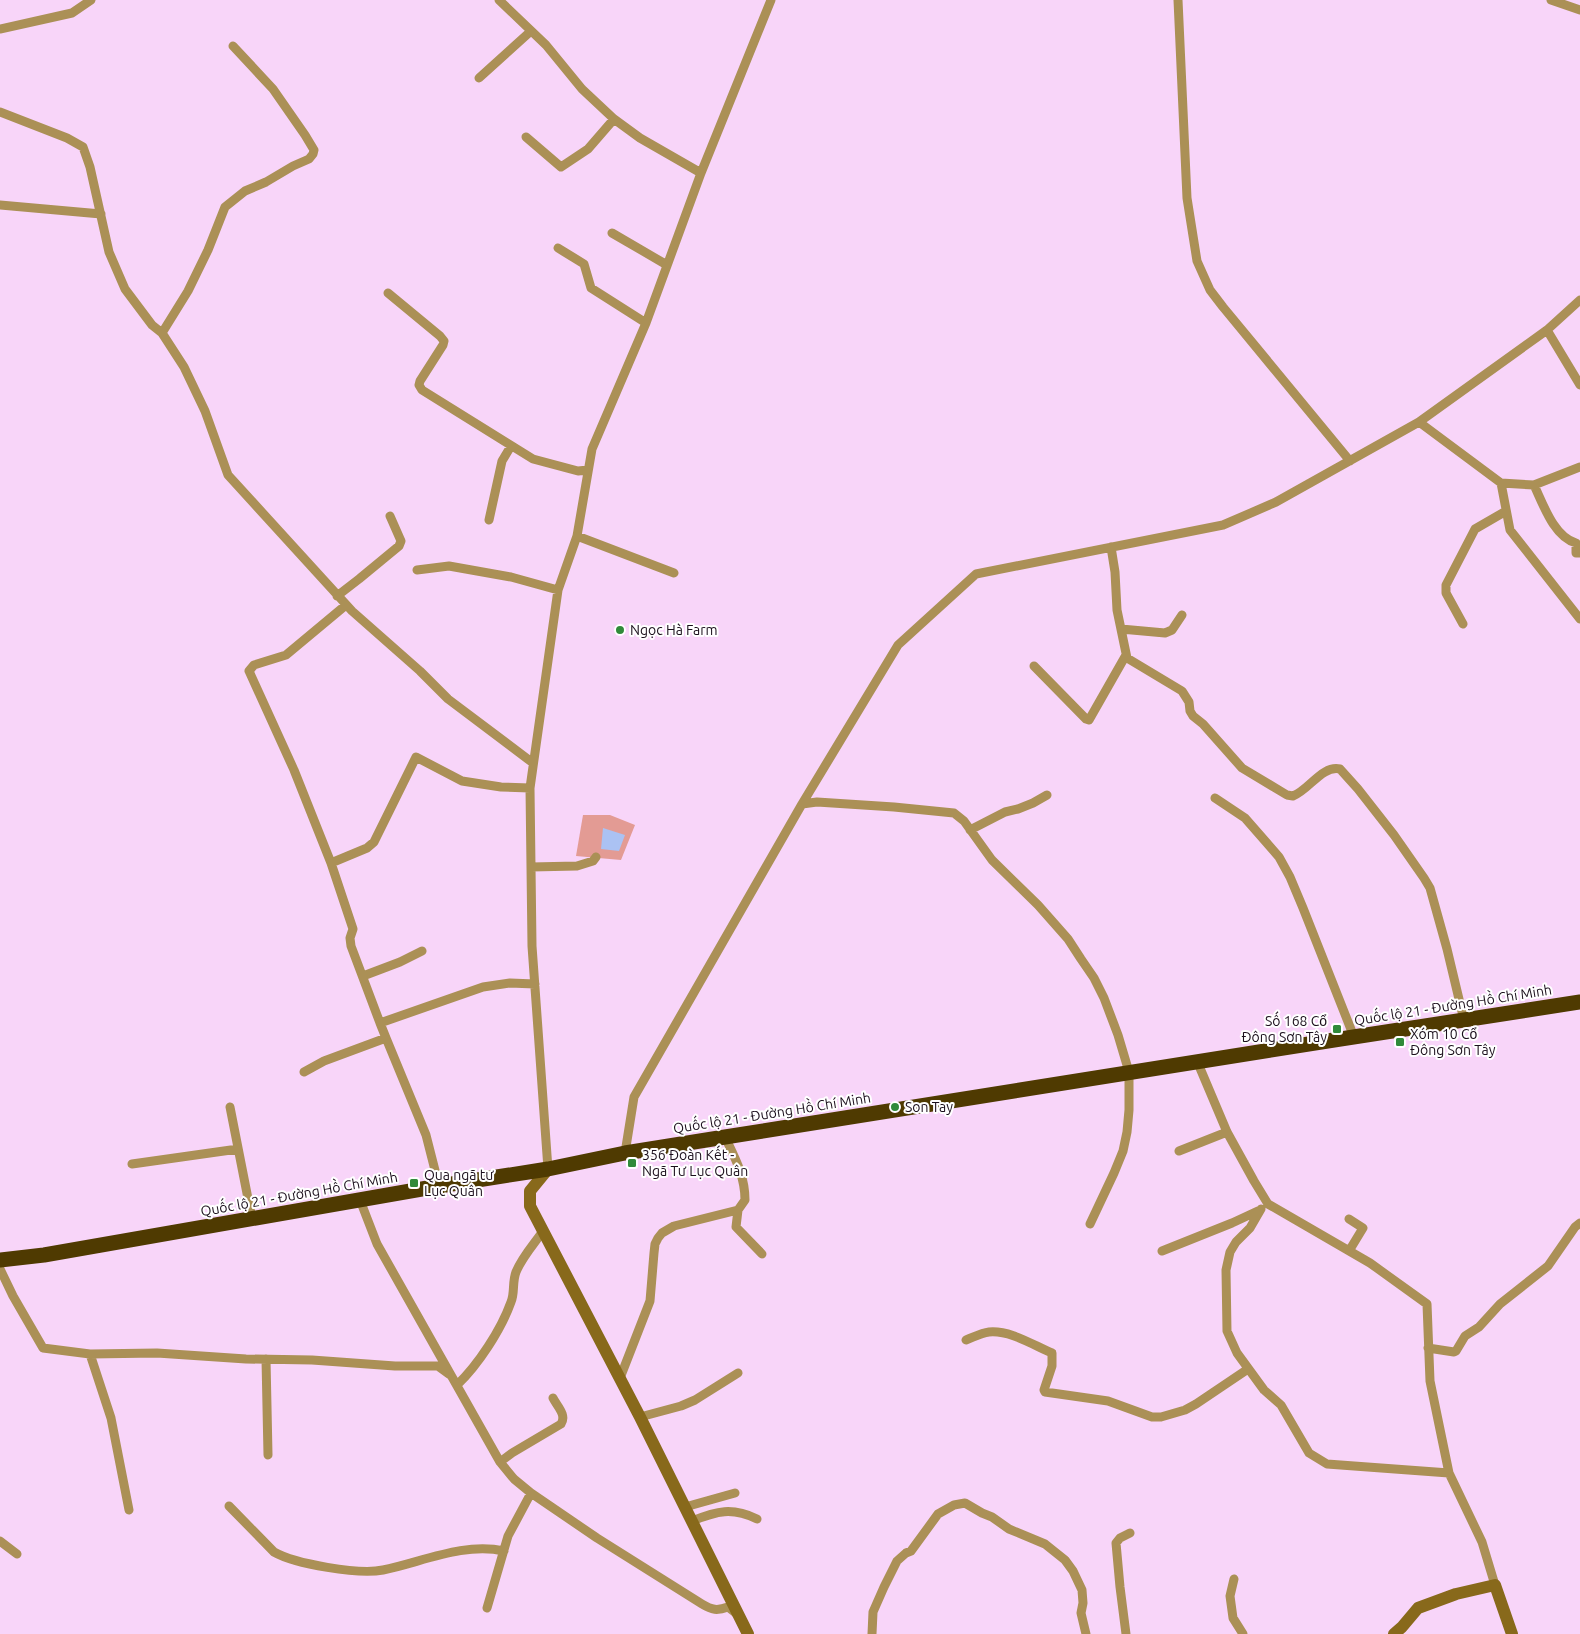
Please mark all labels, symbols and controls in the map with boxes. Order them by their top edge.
place label: Ngọc Hà Farm [630,622,718,638]
marker: Ngọc Hà Farm [614,624,626,636]
street label: Quốc lộ 21 - Đường Hồ Chí Minh [1353,979,1553,1029]
place label: Số 168 Cổ Đông Sơn Tây [1242,1011,1327,1045]
marker: Số 168 Cổ Đông Sơn Tây [1331,1023,1343,1035]
place label: Xóm 10 Cổ Đông Sơn Tây [1410,1026,1496,1058]
marker: Xóm 10 Cổ Đông Sơn Tây [1394,1036,1406,1048]
street label: Quốc lộ 21 - Đường Hồ Chí Minh [672,1087,872,1137]
place label: Son Tay [905,1099,953,1115]
marker: Son Tay [889,1101,901,1113]
place label: 356 Đoàn Kết - Ngã Tư Lục Quân [642,1145,748,1179]
marker: 356 Đoàn Kết - Ngã Tư Lục Quân [626,1157,638,1169]
street label: Quốc lộ 21 - Đường Hồ Chí Minh [199,1166,399,1219]
place label: Qua ngã tư Lục Quân [424,1167,494,1199]
marker: Qua ngã tư Lục Quân [408,1177,420,1189]

